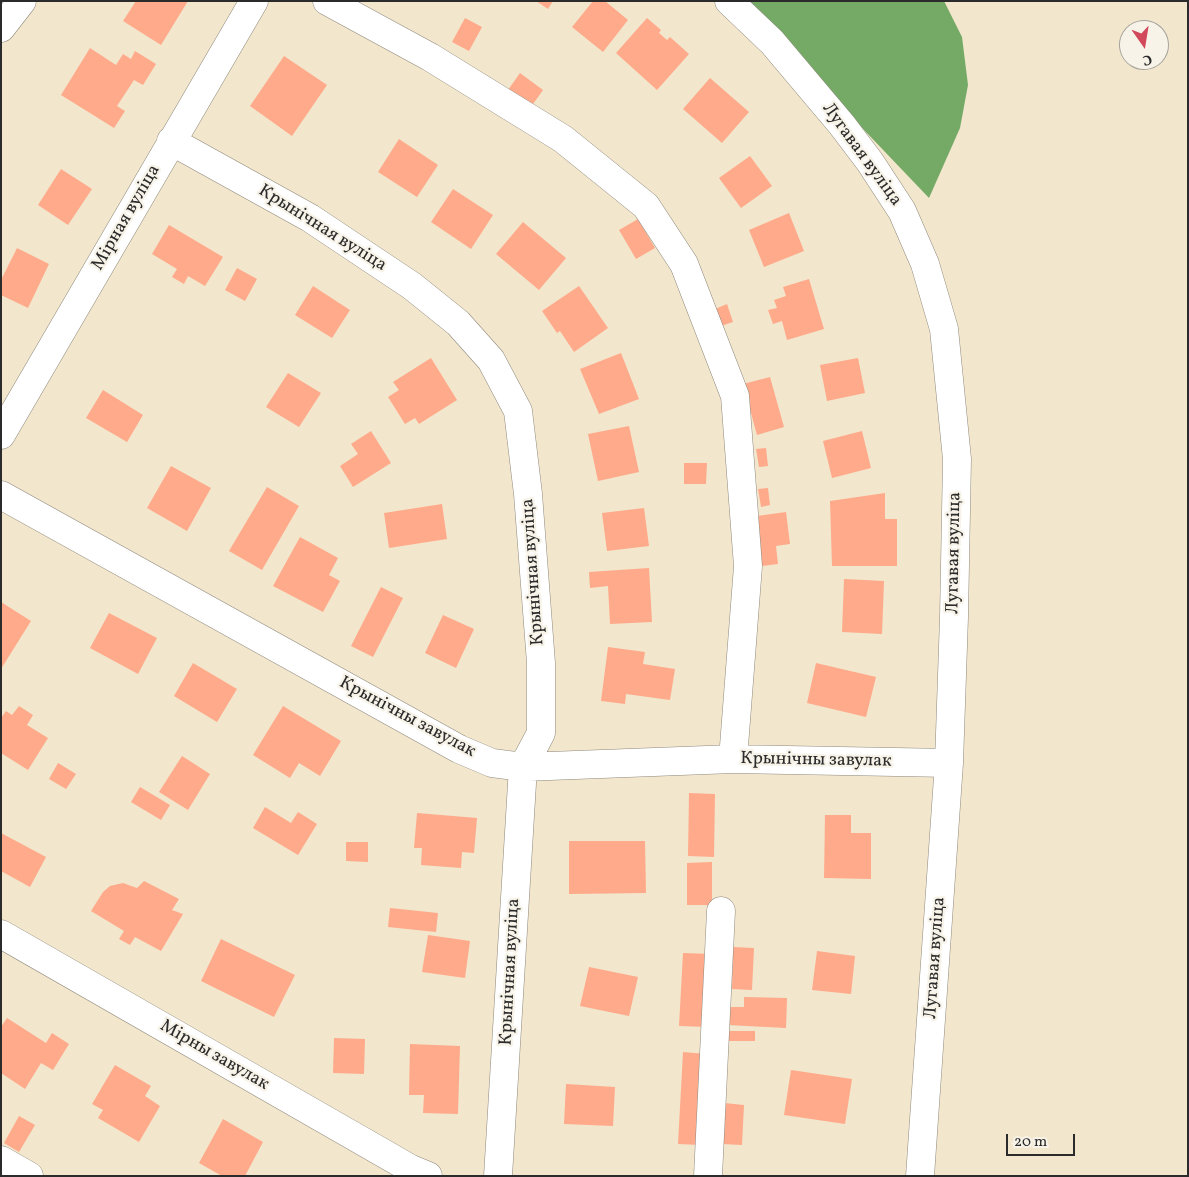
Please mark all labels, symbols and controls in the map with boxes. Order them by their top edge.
north arrow [1119,20,1169,70]
text: С [1141,49,1154,69]
street label: Лугавая вуліца [816,99,906,211]
street label: Мірная вуліца [88,161,166,275]
street label: Крынічная вуліца [254,181,390,277]
street label: Лугавая вуліца [943,492,967,614]
street label: Крынічная вуліца [518,498,550,646]
street label: Крынічны завулак [335,673,479,763]
street label: Крынічны завулак [740,749,892,773]
street label: Лугавая вуліца [921,896,951,1020]
street label: Крынічная вуліца [496,898,526,1046]
street label: Мірны завулак [156,1016,272,1096]
scale bar [1009,1124,1078,1156]
text: 20 m [1014,1132,1047,1153]

